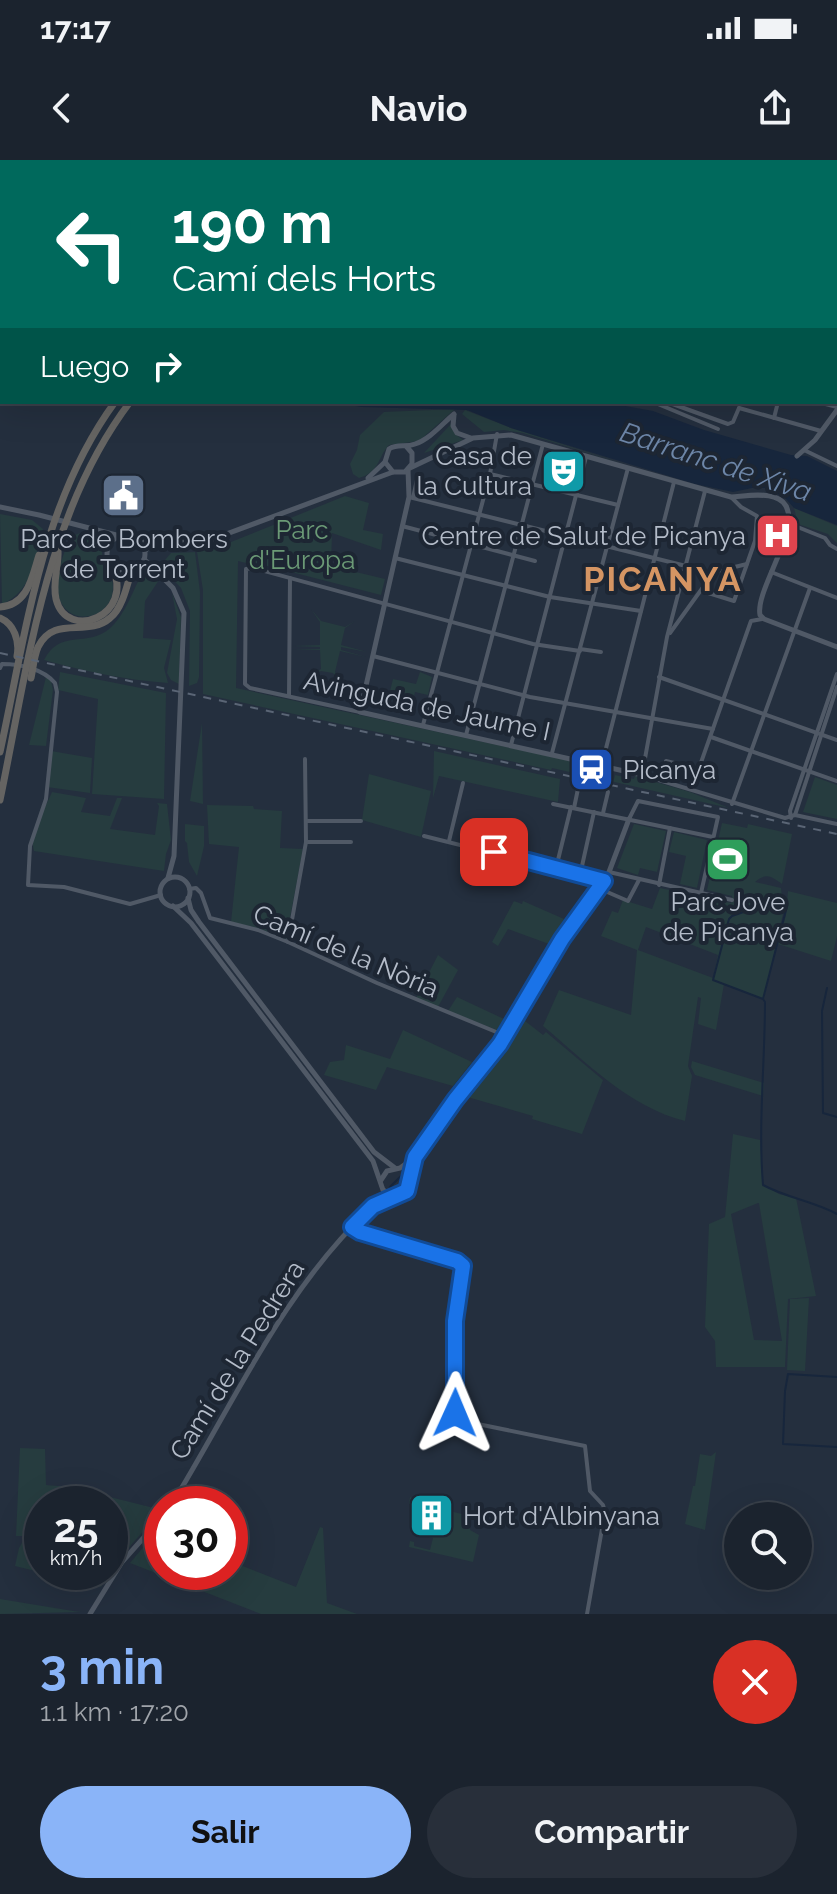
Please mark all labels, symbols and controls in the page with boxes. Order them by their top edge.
text: 17:17 [40,11,111,46]
icon: back [40,86,84,130]
icon: share [753,86,797,130]
text: Navio [369,87,468,129]
text: 190 m [172,190,333,256]
icon: left [40,192,144,296]
text: Camí dels Horts [172,257,436,299]
icon: right [145,344,189,388]
text: Luego [40,349,129,384]
water label: Barranc de Xiva [616,416,816,508]
place label: Casa de la Cultura [416,441,532,501]
theatre icon: Casa de la Cultura [539,447,587,495]
public building icon: Parc de Bombers de Torrent [100,472,148,520]
hospital icon: Centre de Salut de Picanya [753,512,801,560]
park label: Parc d'Europa [249,515,355,575]
place label: Centre de Salut de Picanya [422,521,746,551]
place label: Parc de Bombers de Torrent [20,524,228,584]
district label: PICANYA [583,559,743,599]
street label: Avinguda de Jaume I [301,665,553,747]
station icon: Picanya [568,746,616,794]
place label: Picanya [623,755,716,785]
pin [460,818,528,886]
icon: arrive [472,830,516,874]
sports icon: Parc Jove de Picanya [704,835,752,883]
place label: Parc Jove de Picanya [662,887,794,947]
street label: Camí de la Nòria [249,898,443,1004]
street label: Camí de la Pedrera [164,1255,310,1465]
position arrow [413,1371,497,1455]
speed limit sign: 30 [144,1486,248,1590]
building icon: Hort d'Albinyana [408,1492,456,1540]
place label: Hort d'Albinyana [463,1501,660,1531]
map controls [724,1502,812,1590]
button: search [724,1502,812,1590]
text: 25 [54,1504,98,1551]
text: km/h [50,1546,102,1570]
text: 3 min [40,1639,164,1695]
button: close [713,1640,797,1724]
text: 1.1 km · 17:20 [40,1697,189,1727]
button: Salir [40,1786,411,1878]
button: Compartir [427,1786,797,1878]

